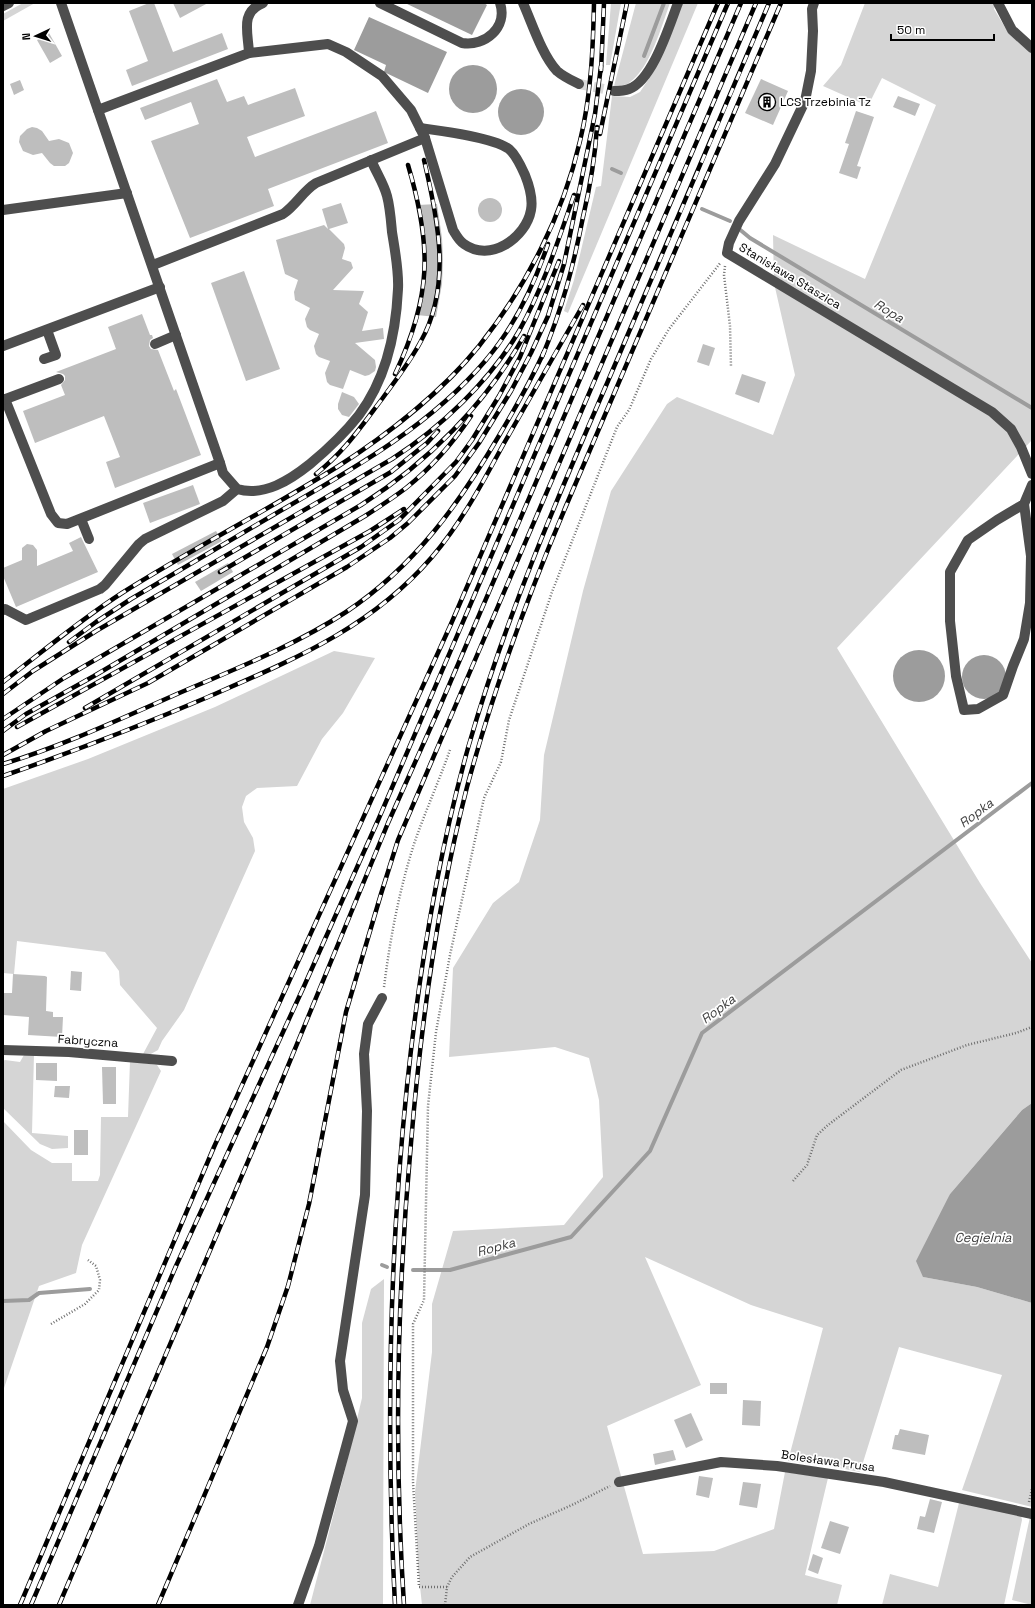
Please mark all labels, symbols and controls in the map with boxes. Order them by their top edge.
north arrow [16,16,56,56]
scale bar [891,16,994,42]
text: 50 m [897,22,925,38]
text: N [19,33,33,41]
building icon: LCS Trzebinia Tz [757,92,777,112]
place label: LCS Trzebinia Tz [780,94,871,110]
street label: Stanisława Staszica [736,239,844,313]
water label: Ropa [871,295,908,327]
water label: Ropka [955,794,997,832]
water label: Ropka [697,990,739,1028]
street label: Fabryczna [57,1031,119,1051]
water label: Cegielnia [954,1229,1012,1246]
water label: Ropka [475,1234,518,1260]
street label: Bolesława Prusa [780,1446,876,1476]

